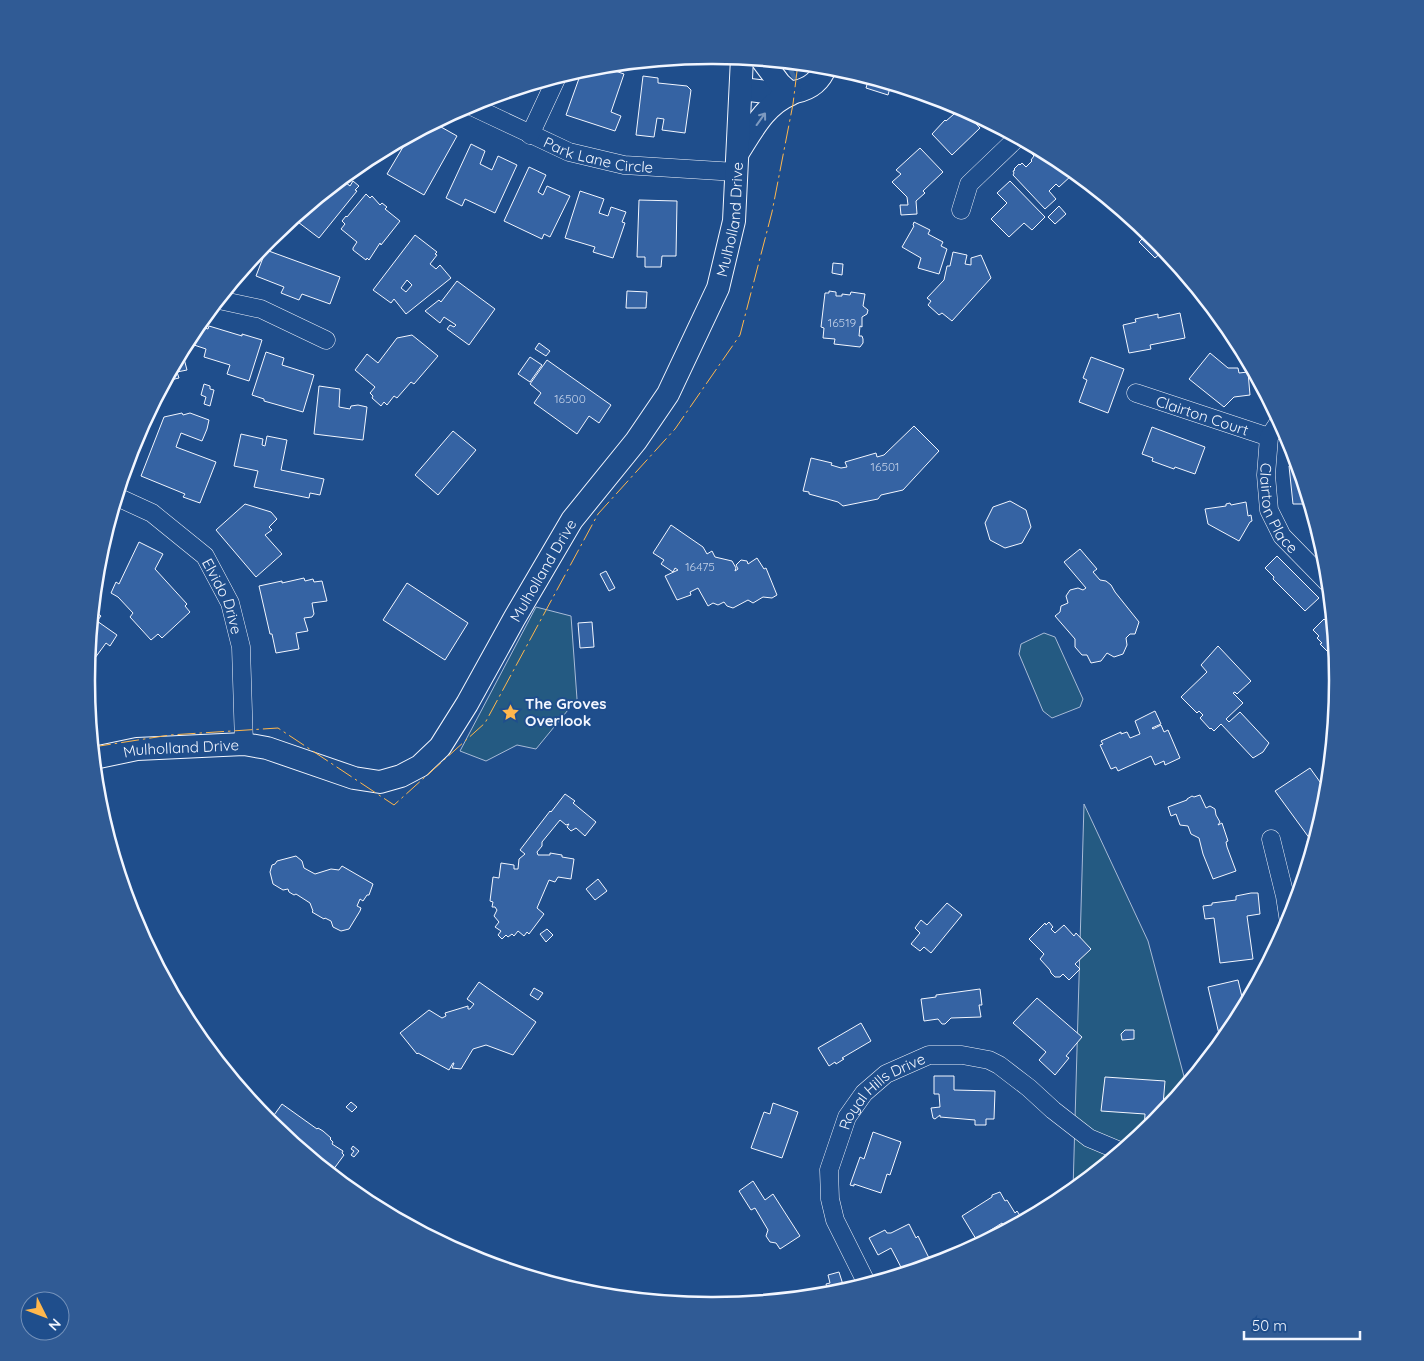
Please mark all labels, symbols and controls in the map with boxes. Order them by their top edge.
one-way arrow [756,112,766,126]
street label: Park Lane Circle [541,132,654,176]
street label: Mulholland Drive [712,161,746,279]
house number: 16519 [828,315,857,330]
house number: 16500 [554,391,586,406]
street label: Clairton Court [1154,391,1251,439]
house number: 16501 [870,459,900,474]
street label: Clairton Place [1256,462,1303,557]
street label: Mulholland Drive [505,515,580,625]
street label: Elvido Drive [198,555,247,636]
house number: 16475 [685,559,715,574]
place label: The Groves Overlook [525,694,607,730]
place icon: The Groves Overlook [501,702,521,722]
street label: Mulholland Drive [121,735,239,761]
street label: Royal Hills Drive [834,1048,928,1132]
north arrow [20,1291,70,1341]
scale bar [1244,1308,1360,1340]
text: N [45,1315,65,1335]
text: 50 m [1252,1316,1287,1335]

